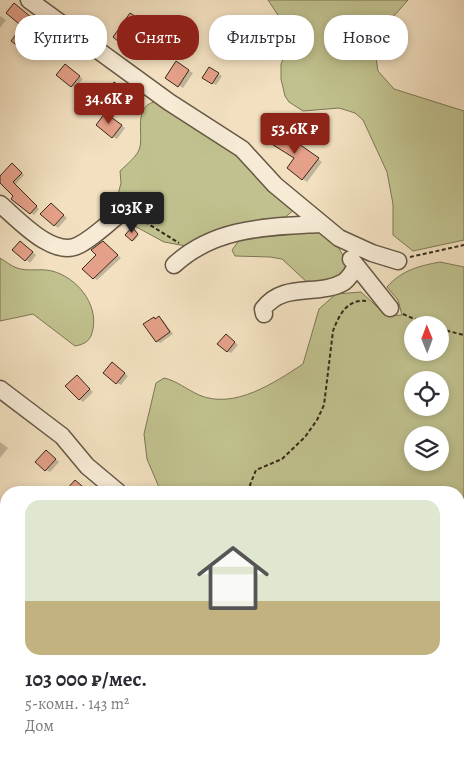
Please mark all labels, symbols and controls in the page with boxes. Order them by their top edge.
chip: Купить [15,15,107,60]
chip: Снять [117,15,199,60]
chip: Фильтры [209,15,314,60]
chip: Новое [324,15,408,60]
pin: 34.6K ₽ [63,82,155,125]
text: 34.6K ₽ [85,88,133,110]
pin: 53.6K ₽ [249,112,341,155]
text: 53.6K ₽ [271,118,319,140]
pin: 103K ₽ [91,192,173,234]
text: 103K ₽ [111,197,153,219]
north arrow [404,316,449,361]
map controls [404,316,449,471]
button: locate [404,371,449,416]
button: layers [404,426,449,471]
icon: home [188,533,278,623]
text: 103 000 ₽/мес. [25,665,147,693]
text: 5-комн. · 143 m² [25,693,129,715]
text: Дом [25,715,54,737]

